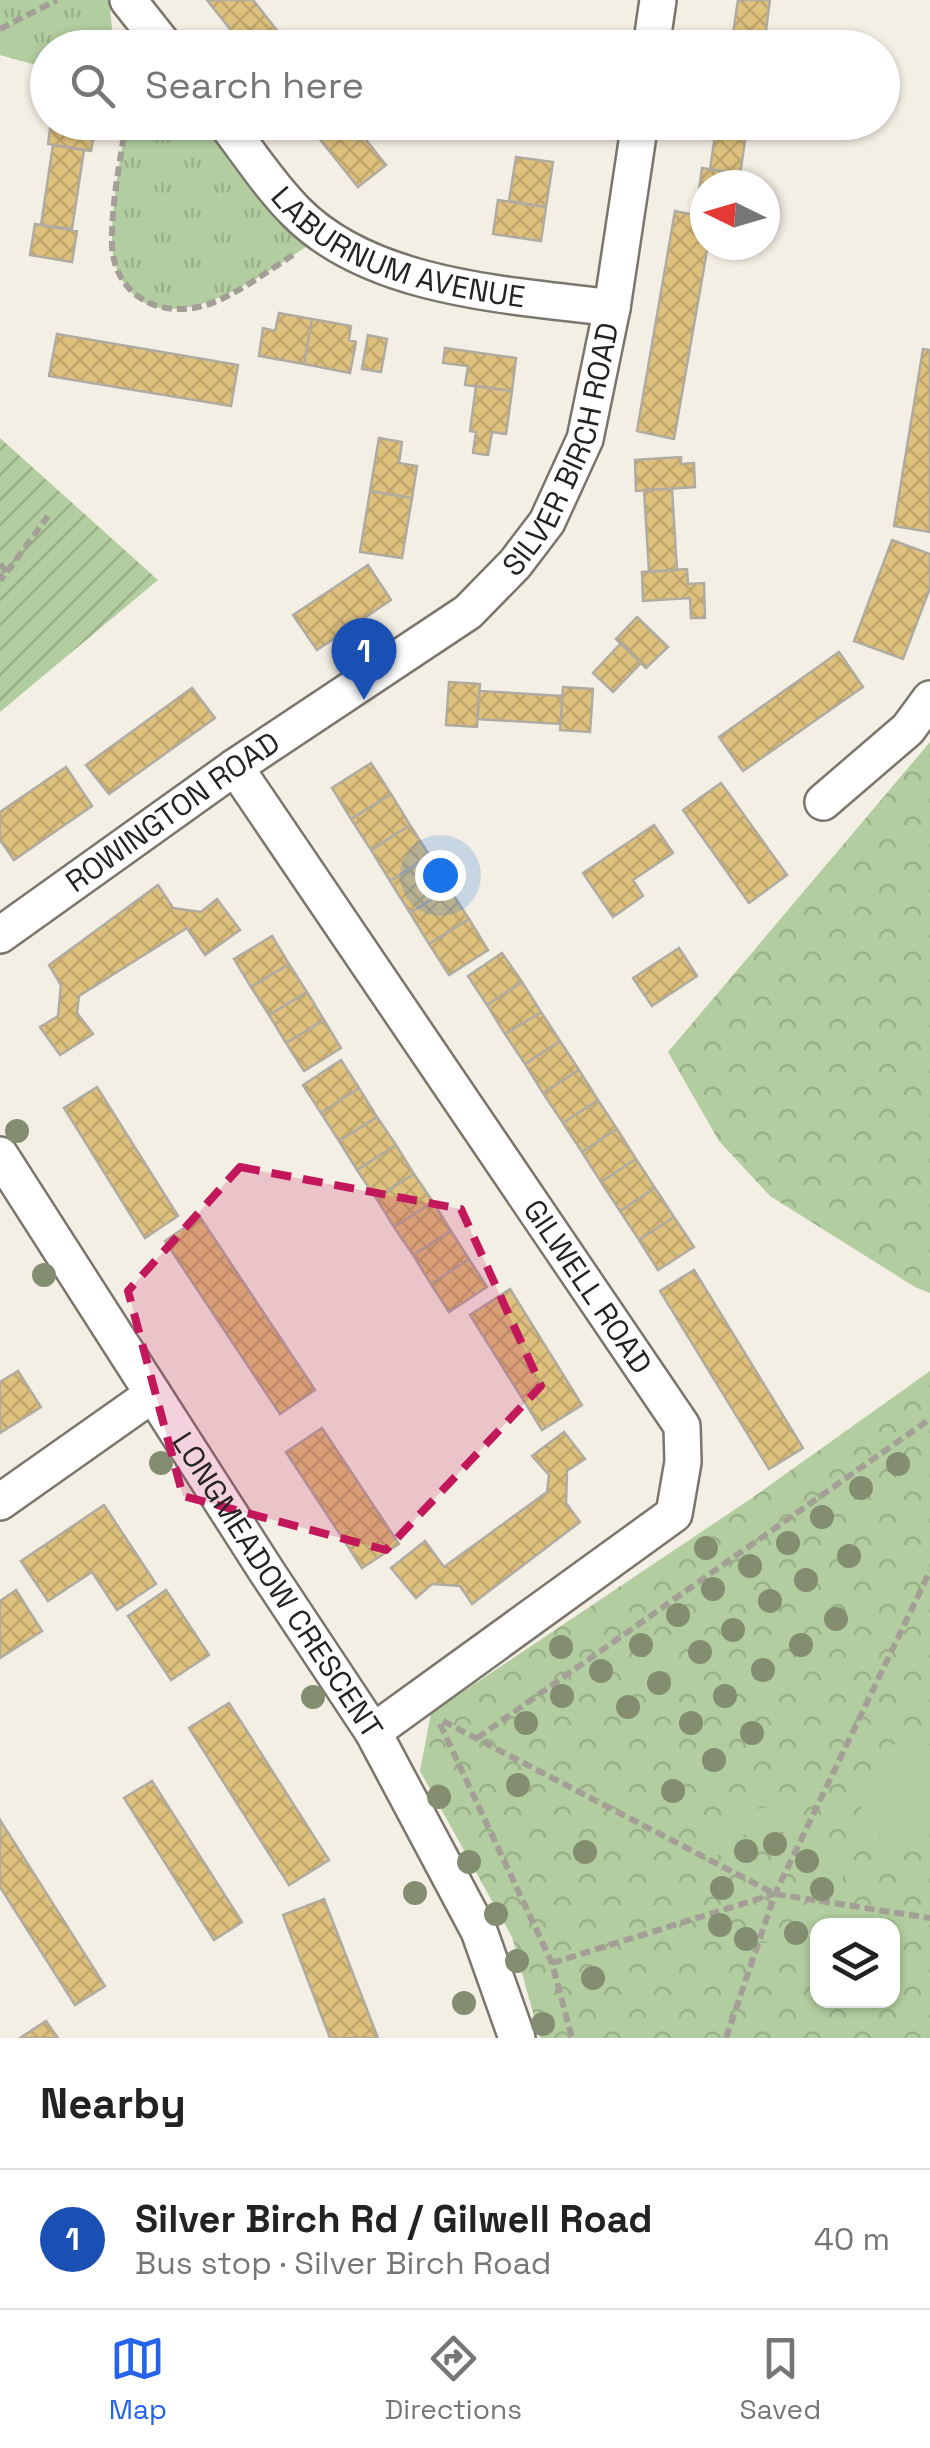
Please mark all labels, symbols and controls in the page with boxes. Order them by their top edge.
search box [30,30,900,140]
icon: search [65,58,120,113]
text: Search here [145,61,364,109]
north arrow [690,170,780,260]
street label: LABURNUM AVENUE [263,178,528,316]
street label: SILVER BIRCH ROAD [494,319,627,584]
pin: 1 [332,618,396,700]
street label: ROWINGTON ROAD [58,723,287,901]
your location [415,850,466,901]
street label: GILWELL ROAD [515,1192,661,1381]
street label: LONGMEADOW CRESCENT [164,1425,392,1746]
map controls [810,1918,900,2008]
button: layers [810,1918,900,2008]
text: Nearby [40,2077,186,2130]
text: Silver Birch Rd / Gilwell Road [135,2195,653,2243]
text: 1 [65,2219,80,2259]
text: 40 m [814,2219,890,2259]
text: Bus stop · Silver Birch Road [135,2243,551,2283]
tab: Map [109,2331,167,2427]
tab: Directions [385,2331,522,2427]
tab: Saved [740,2331,821,2427]

